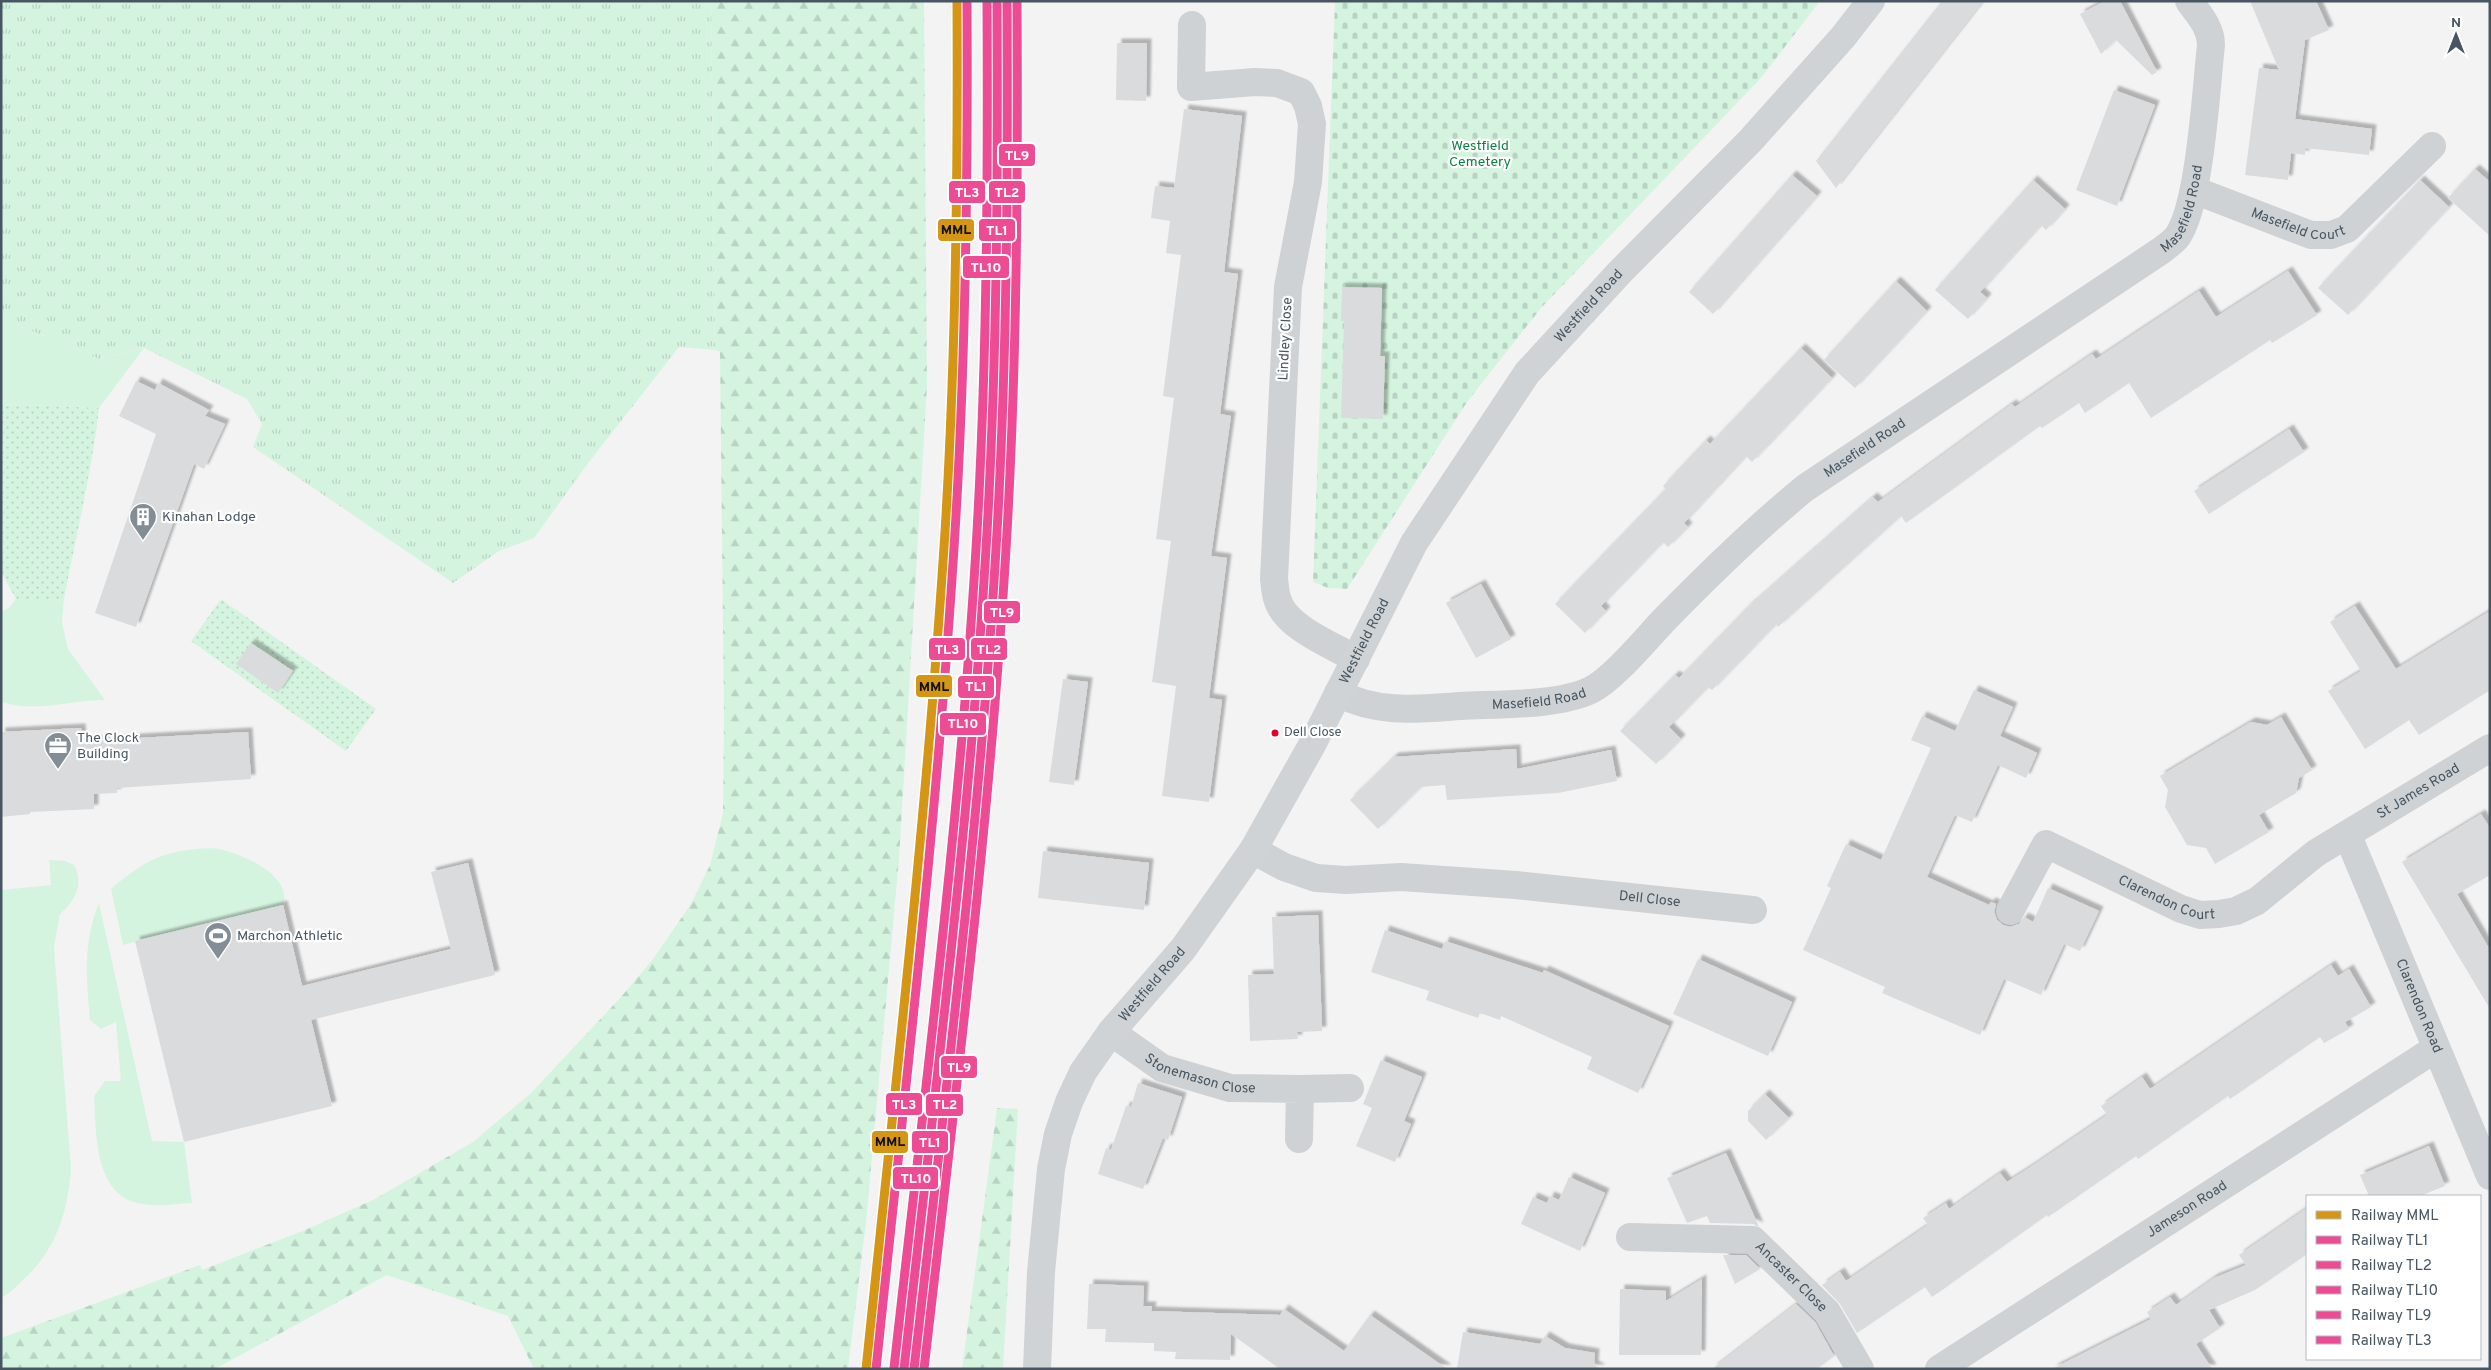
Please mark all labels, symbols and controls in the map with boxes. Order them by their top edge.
north arrow [2431,10,2481,60]
text: N [2451,15,2461,32]
park label: Westfield Cemetery [1449,138,1511,171]
line badge: TL9 [998,143,1036,167]
text: TL9 [1005,148,1029,165]
street label: Masefield Road [2157,164,2206,257]
line badge: TL3 [948,180,986,204]
line badge: TL2 [988,180,1026,204]
text: TL3 [955,185,979,202]
text: TL2 [995,185,1019,202]
street label: Masefield Court [2249,204,2348,244]
line badge: MML [937,218,975,242]
line badge: TL1 [978,218,1016,242]
text: MML [941,222,971,239]
text: TL1 [986,223,1008,240]
line badge: TL10 [962,255,1010,279]
text: TL10 [970,260,1002,277]
street label: Westfield Road [1551,266,1627,346]
street label: Lindley Close [1275,297,1297,381]
street label: Masefield Road [1821,415,1909,482]
building icon: Kinahan Lodge [128,502,158,541]
place label: Kinahan Lodge [162,509,256,526]
street label: Westfield Road [1336,596,1393,687]
line badge: TL9 [983,600,1021,624]
text: TL9 [990,605,1014,622]
line badge: TL3 [928,637,966,661]
line badge: TL2 [970,637,1008,661]
text: TL3 [935,642,959,659]
text: TL2 [977,642,1001,659]
line badge: MML [915,674,953,698]
line badge: TL1 [957,675,995,699]
text: MML [919,679,949,696]
text: TL1 [965,679,987,696]
street label: Masefield Road [1491,684,1589,713]
line badge: TL10 [939,712,987,736]
text: TL10 [947,716,979,733]
place label: Dell Close [1284,725,1342,741]
marker: Dell Close [1270,728,1280,738]
place label: The Clock Building [77,730,139,763]
office icon: The Clock Building [43,731,73,770]
street label: St James Road [2374,760,2463,823]
street label: Clarendon Court [2115,871,2216,924]
street label: Dell Close [1618,887,1681,911]
sports icon: Marchon Athletic [203,921,233,960]
place label: Marchon Athletic [237,928,343,945]
street label: Westfield Road [1115,944,1189,1025]
street label: Clarendon Road [2392,956,2446,1055]
street label: Stonemason Close [1141,1050,1256,1097]
line badge: TL9 [940,1055,978,1079]
text: TL9 [947,1060,971,1077]
line badge: TL3 [885,1092,923,1116]
line badge: TL2 [925,1093,964,1117]
text: TL3 [892,1097,916,1114]
text: TL2 [933,1097,957,1114]
line badge: MML [871,1130,909,1154]
line badge: TL1 [911,1130,949,1154]
text: MML [875,1134,905,1151]
text: TL1 [919,1135,941,1152]
line badge: TL10 [892,1166,939,1190]
text: TL10 [900,1171,932,1188]
street label: Jameson Road [2143,1177,2230,1241]
legend [2306,1195,2481,1360]
text: Railway MML [2351,1207,2439,1226]
text: Railway TL1 [2351,1232,2428,1251]
street label: Ancaster Close [1751,1238,1831,1316]
text: Railway TL2 [2351,1257,2432,1276]
text: Railway TL10 [2351,1282,2438,1301]
text: Railway TL9 [2351,1307,2431,1326]
text: Railway TL3 [2351,1332,2432,1351]

